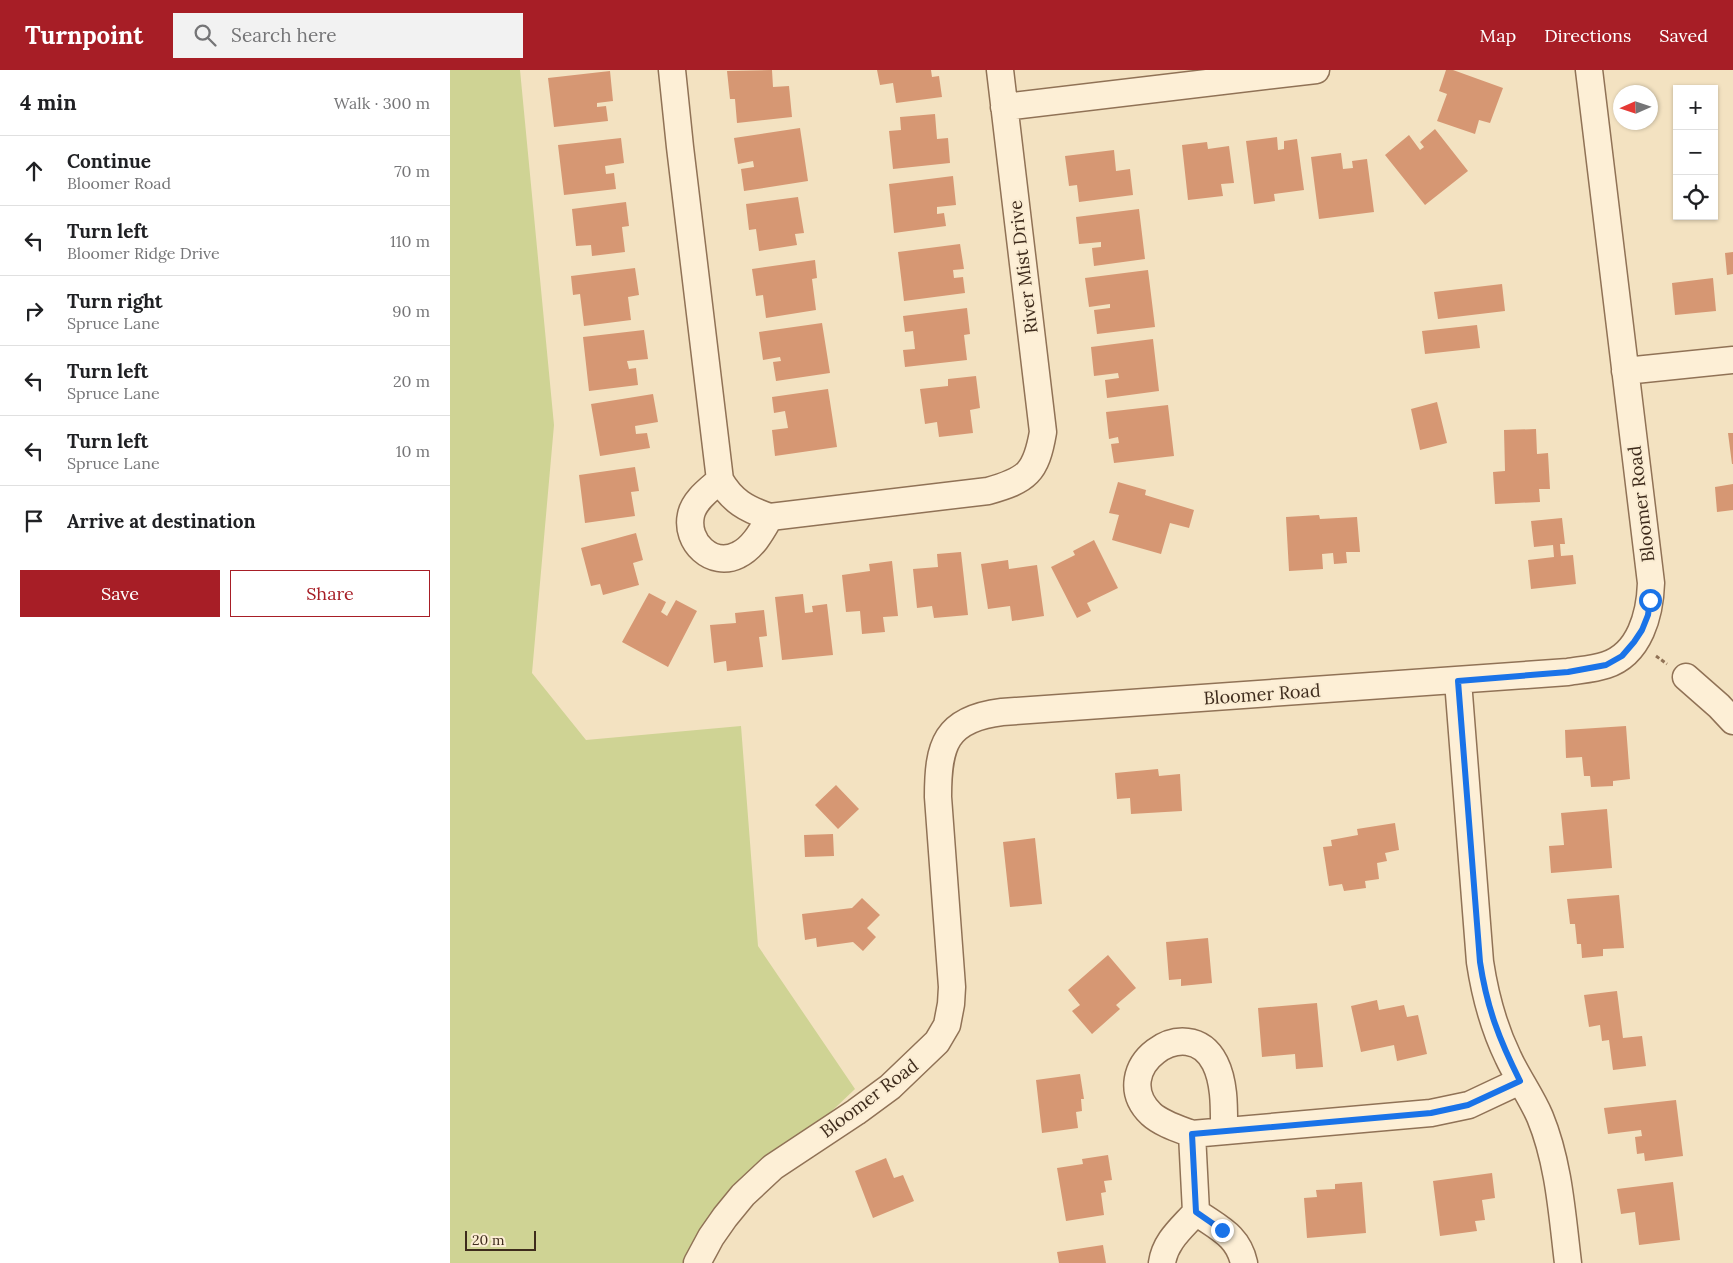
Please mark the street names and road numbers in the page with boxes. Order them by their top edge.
street label: River Mist Drive [1003,199,1043,335]
street label: Bloomer Road [1622,444,1660,564]
street label: Bloomer Road [1203,678,1321,710]
street label: Bloomer Road [815,1053,923,1142]

